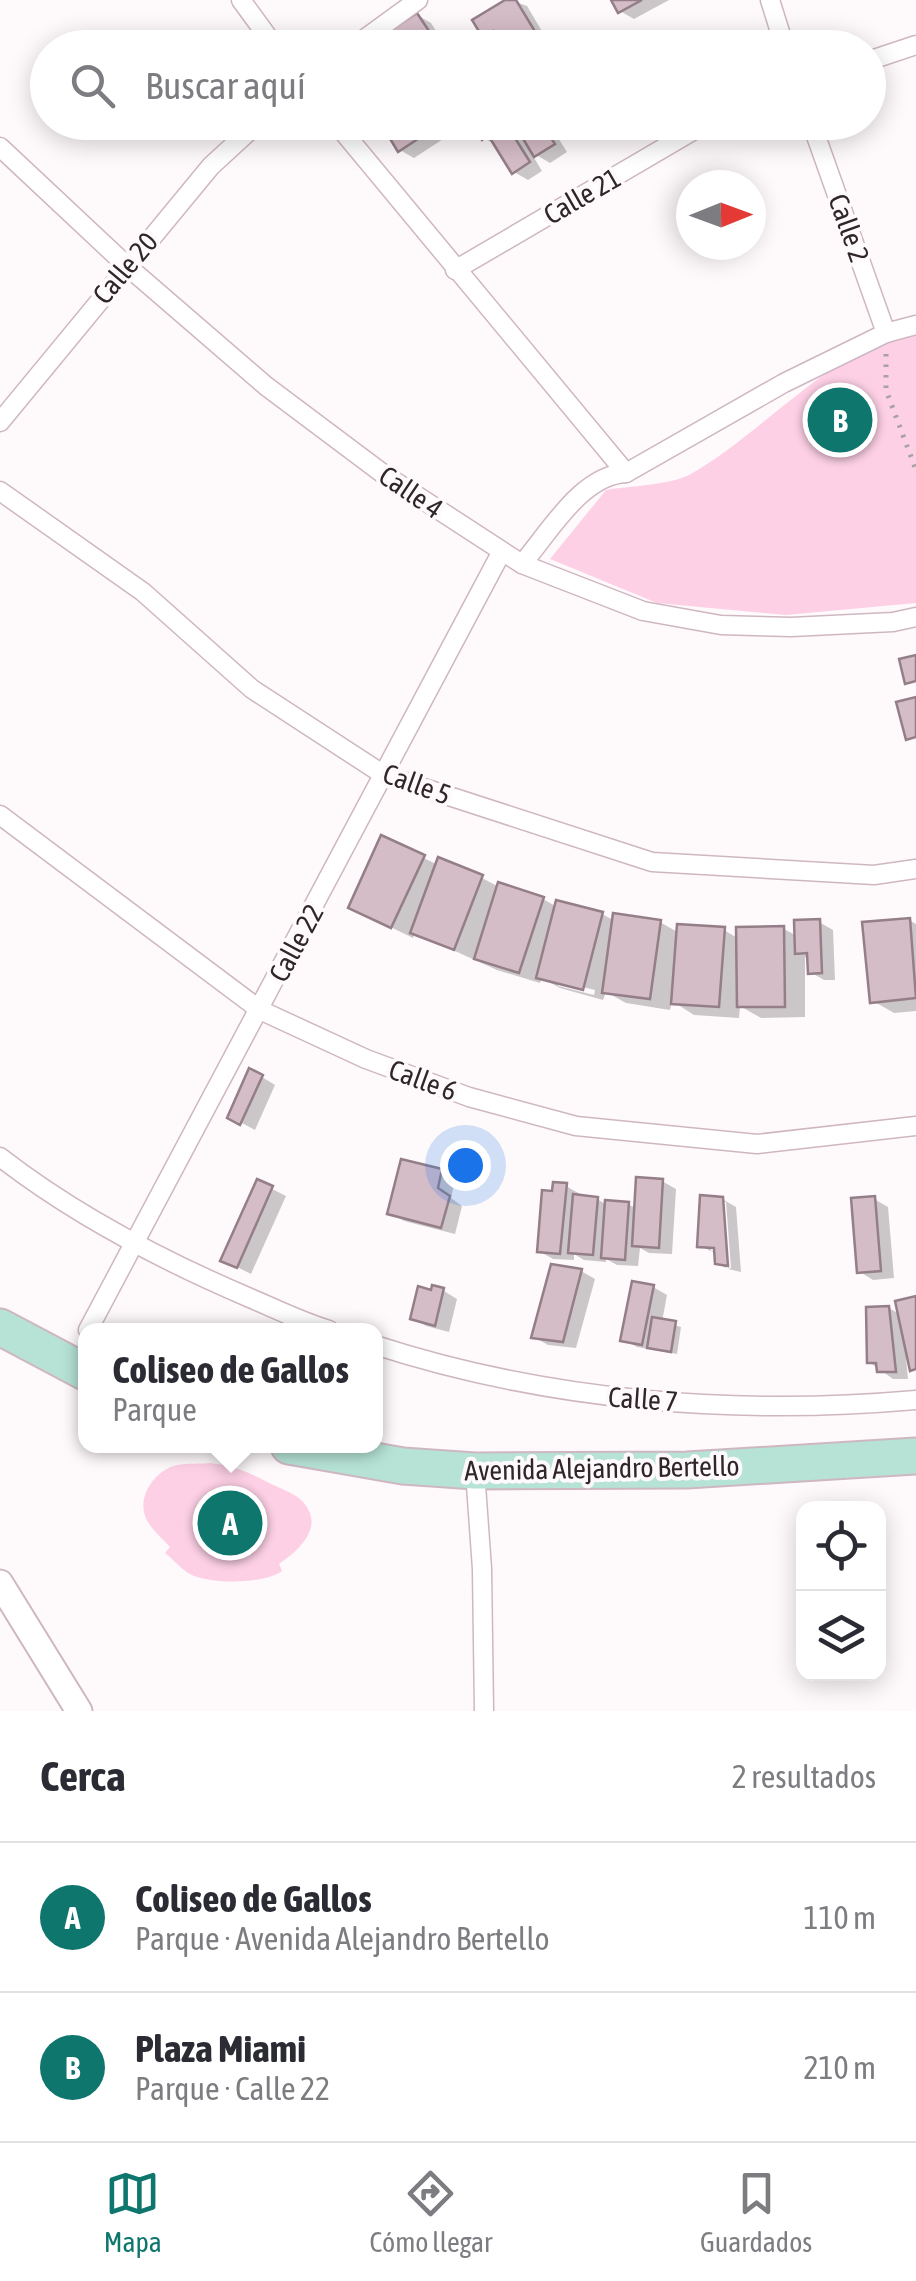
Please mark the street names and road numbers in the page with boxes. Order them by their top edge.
street label: Calle 21 [538,161,626,231]
street label: Calle 2 [822,190,876,266]
street label: Calle 20 [86,226,164,310]
street label: Calle 4 [373,459,449,525]
street label: Calle 5 [379,757,455,811]
street label: Calle 22 [262,899,330,987]
street label: Calle 6 [385,1053,461,1107]
street label: Calle 7 [607,1381,679,1417]
street label: Avenida Alejandro Bertello [464,1450,740,1486]

